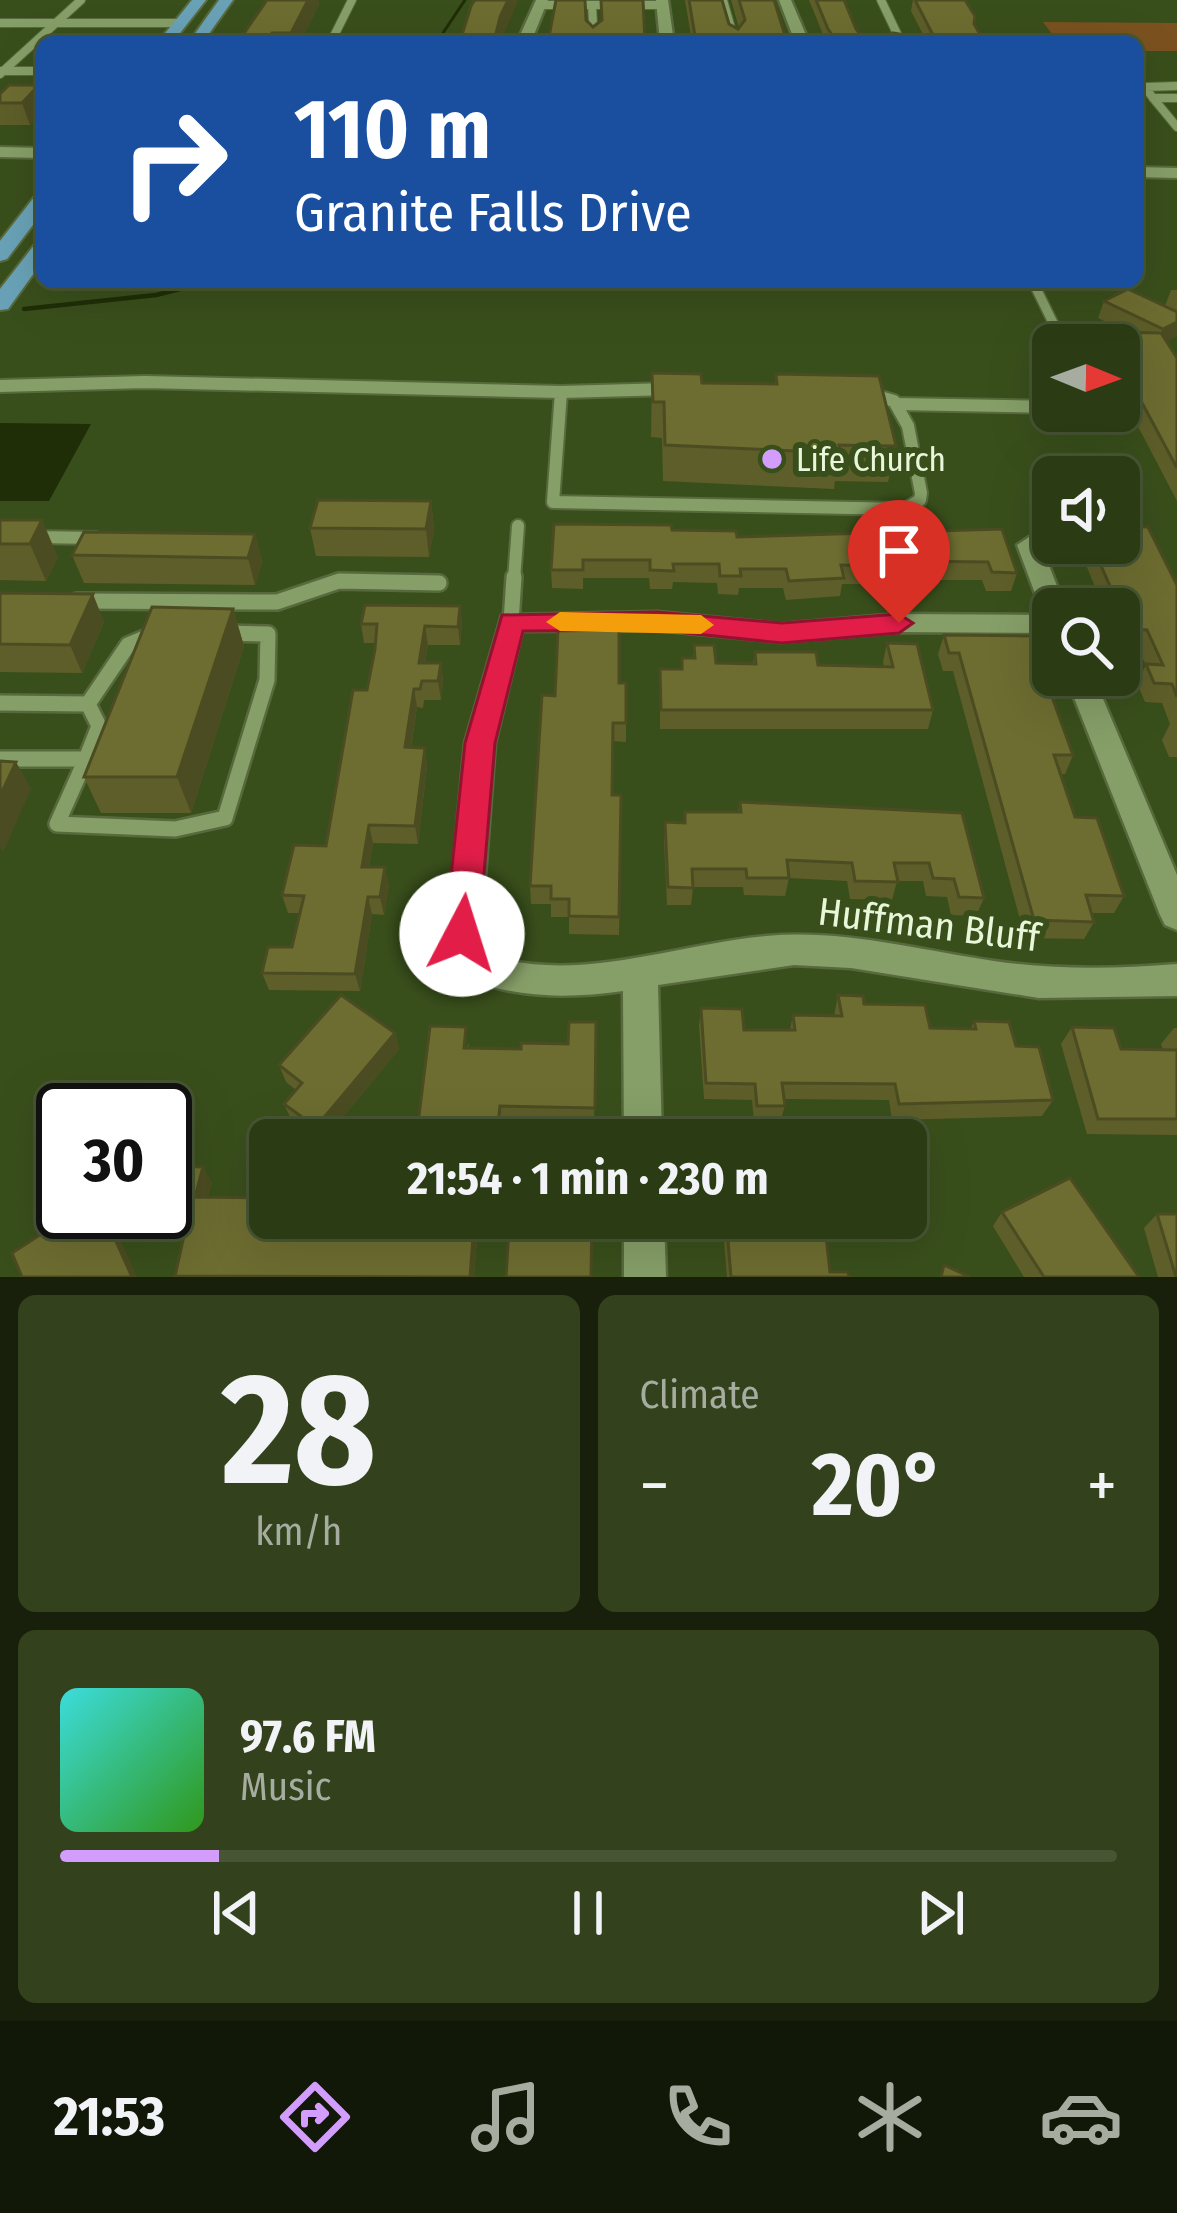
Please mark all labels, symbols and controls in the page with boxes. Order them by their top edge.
text: 110 m [294,79,491,180]
icon: right [96,84,252,240]
text: Granite Falls Drive [294,181,692,245]
north arrow [1032,324,1140,432]
map controls [1032,324,1140,696]
place label: Life Church [796,440,946,480]
marker: Life Church [759,446,785,472]
button: sound [1032,456,1140,564]
pin [848,500,950,623]
icon: arrive [866,518,932,584]
button: search [1032,588,1140,696]
position arrow [399,871,525,997]
street label: Huffman Bluff [816,889,1045,962]
speed limit sign: 30 [36,1083,192,1239]
text: 21:54 · 1 min · 230 m [407,1152,769,1206]
text: 28 [221,1337,376,1524]
text: Climate [640,1372,760,1418]
text: 20° [812,1431,945,1539]
text: − [640,1446,669,1525]
text: + [1087,1446,1117,1525]
text: km/h [255,1509,342,1555]
text: 97.6 FM [240,1710,376,1764]
text: Music [240,1764,331,1810]
icon: previous [203,1880,269,1946]
icon: pause [555,1880,621,1946]
icon: next [908,1880,974,1946]
icon: directions [273,2075,357,2159]
icon: music [464,2075,548,2159]
icon: phone [656,2075,740,2159]
icon: climate [848,2075,932,2159]
icon: car [1039,2075,1123,2159]
text: 21:53 [54,2085,165,2149]

